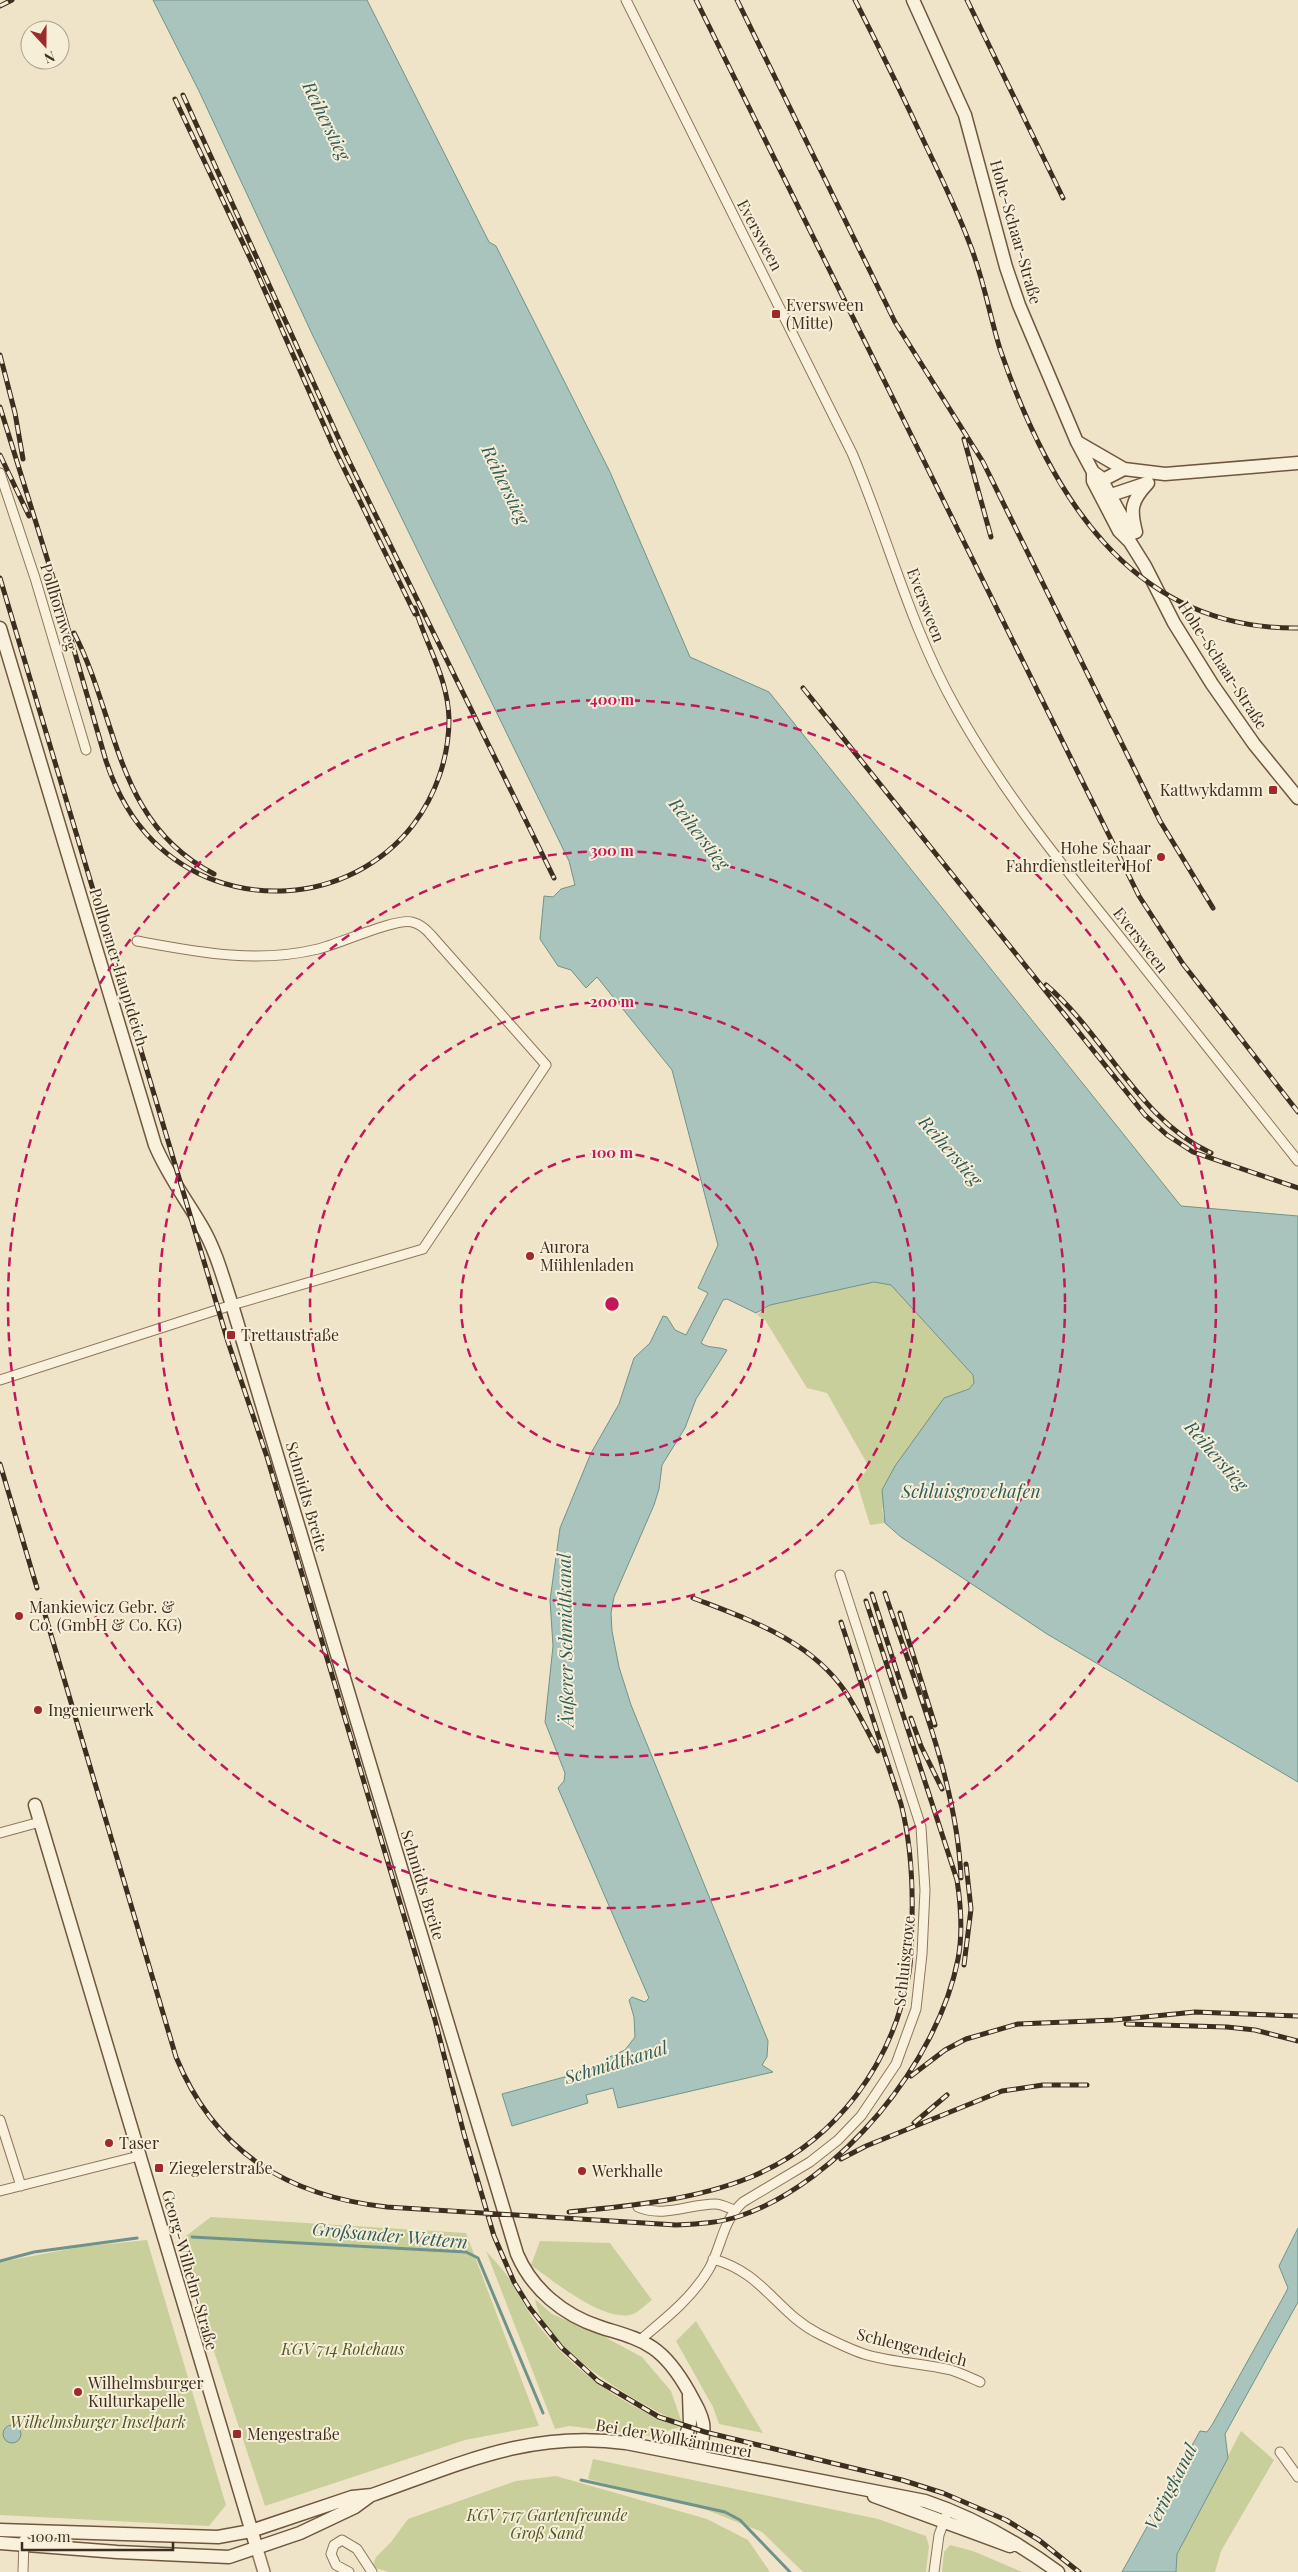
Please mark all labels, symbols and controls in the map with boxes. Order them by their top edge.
north arrow [20,20,70,70]
text: N [42,47,58,68]
water label: Reiherstieg [297,76,357,166]
street label: Hohe-Schaar-Straße [986,157,1047,306]
street label: Eversween [733,196,788,274]
place label: Eversween (Mitte) [786,294,864,333]
marker: Eversween (Mitte) [770,308,782,320]
water label: Reiherstieg [476,440,536,530]
street label: Pollhornweg [36,561,83,654]
street label: Eversween [903,565,950,645]
street label: Hohe-Schaar-Straße [1174,596,1273,733]
text: 400 m [590,689,635,709]
place label: Kattwykdamm [1160,779,1263,800]
marker: Kattwykdamm [1267,784,1279,796]
water label: Reiherstieg [664,792,737,876]
place label: Hohe Schaar Fahrdienstleiter Hof [1006,837,1153,876]
text: 300 m [590,840,634,860]
marker: Hohe Schaar Fahrdienstleiter Hof [1155,851,1167,863]
street label: Pollhorner Hauptdeich [85,885,154,1049]
street label: Eversween [1109,903,1174,977]
text: 200 m [590,991,635,1011]
water label: Reiherstieg [913,1110,989,1192]
text: 100 m [591,1142,634,1162]
place label: Aurora Mühlenladen [539,1236,634,1275]
marker: Aurora Mühlenladen [524,1250,536,1262]
centre of rings [603,1295,621,1313]
place label: Trettaustraße [241,1324,339,1345]
marker: Trettaustraße [225,1329,237,1341]
water label: Reiherstieg [1179,1415,1255,1497]
street label: Schmidts Breite [282,1439,333,1555]
water label: Schluisgrovehafen [900,1479,1041,1503]
water label: Äußerer Schmidtkanal [551,1552,579,1729]
place label: Mankiewicz Gebr. & Co. (GmbH & Co. KG) [29,1596,182,1635]
marker: Mankiewicz Gebr. & Co. (GmbH & Co. KG) [13,1610,25,1622]
place label: Ingenieurwerk [48,1699,154,1720]
marker: Ingenieurwerk [32,1704,44,1716]
street label: Schmidts Breite [397,1827,450,1942]
street label: Schluisgrove [888,1914,919,2007]
water label: Schmidtkanal [560,2035,671,2089]
place label: Taser [119,2132,159,2153]
marker: Taser [103,2137,115,2149]
place label: Ziegelerstraße [169,2157,273,2178]
place label: Werkhalle [591,2160,663,2181]
marker: Ziegelerstraße [153,2162,165,2174]
marker: Werkhalle [576,2165,588,2177]
street label: Georg-Wilhelm-Straße [158,2187,223,2352]
water label: Großsander Wettern [311,2216,469,2254]
street label: Schlengendeich [855,2323,970,2371]
park label: KGV 714 Rotehaus [280,2338,405,2359]
place label: Wilhelmsburger Kulturkapelle [87,2372,204,2411]
marker: Wilhelmsburger Kulturkapelle [72,2386,84,2398]
park label: Wilhelmsburger Inselpark [10,2411,186,2432]
street label: Bei der Wollkämmerei [594,2413,754,2462]
place label: Mengestraße [247,2423,340,2444]
marker: Mengestraße [231,2428,243,2440]
water label: Veringkanal [1138,2439,1202,2534]
park label: KGV 717 Gartenfreunde Groß Sand [466,2504,627,2543]
scale bar [22,2520,174,2552]
text: 100 m [30,2526,71,2546]

